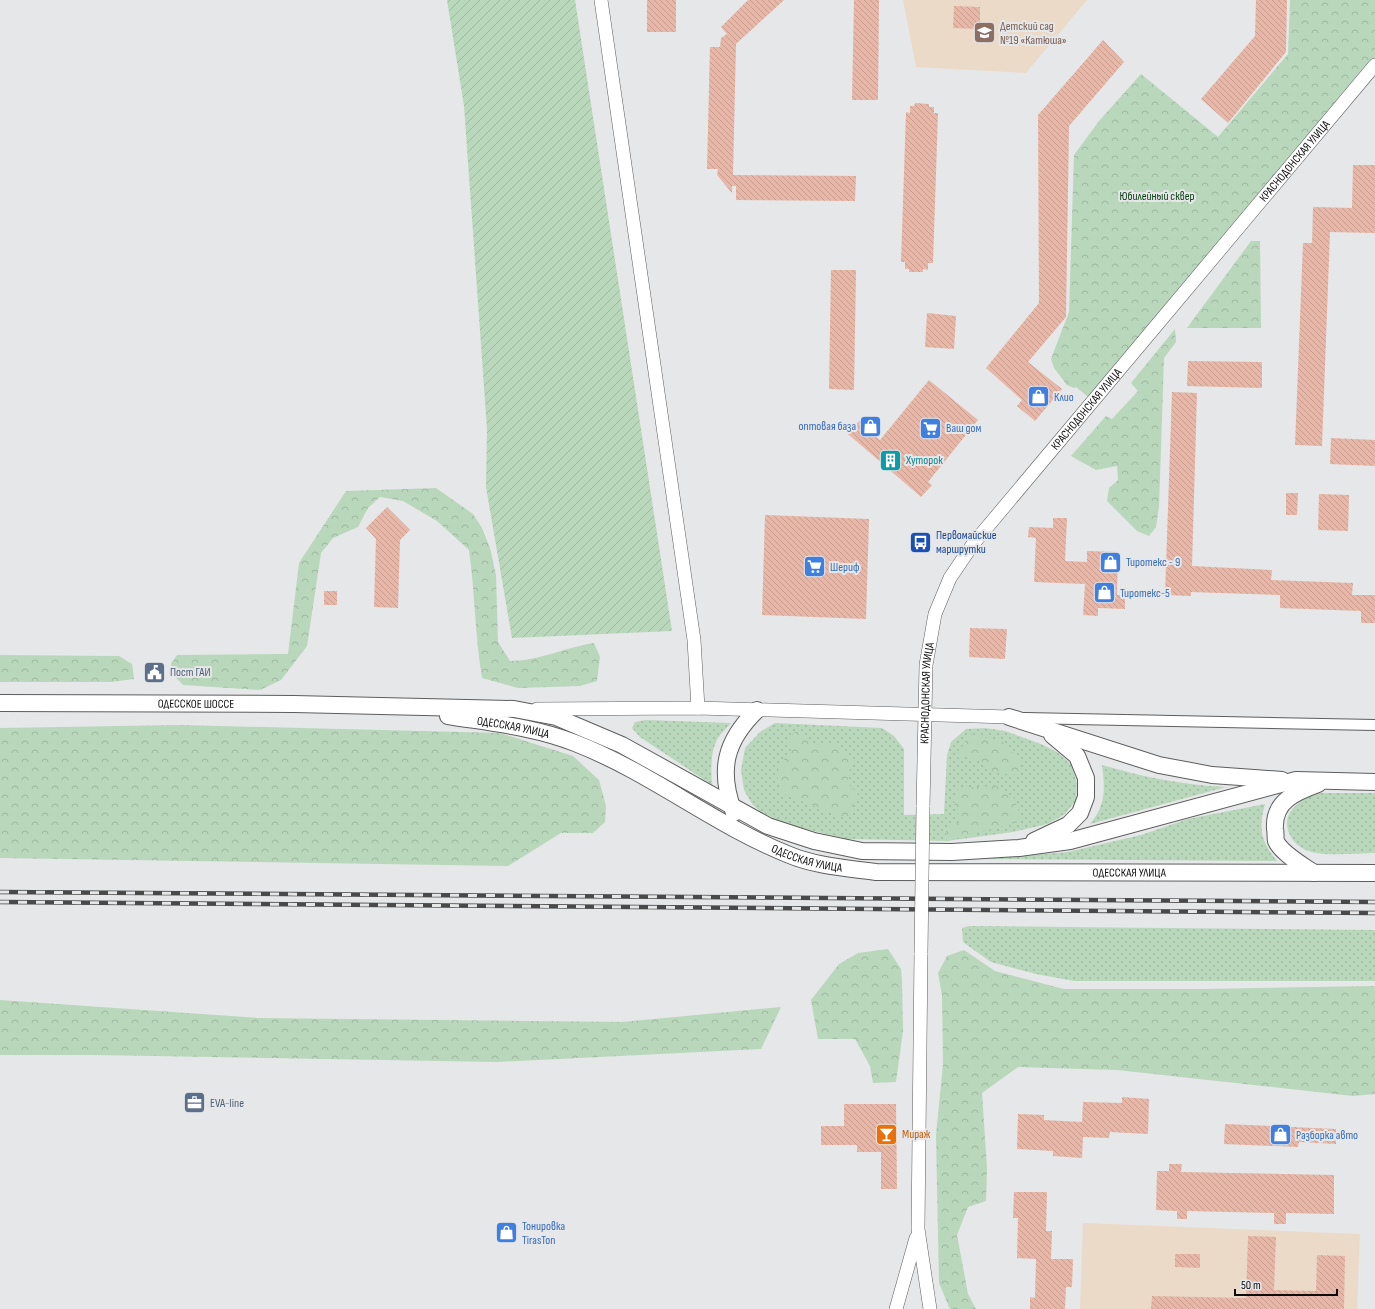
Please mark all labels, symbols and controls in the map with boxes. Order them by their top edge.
place label: Детский сад №19 «Катюша» [1000,19,1067,48]
school or university icon: Детский сад №19 «Катюша» [971,20,997,46]
street label: КРАСНОДОНСКАЯ УЛИЦА [1256,117,1334,205]
park label: Юбилейный сквер [1120,189,1195,204]
street label: КРАСНОДОНСКАЯ УЛИЦА [1048,365,1126,453]
shop icon: Клио [1026,384,1052,410]
place label: Клио [1054,390,1074,405]
shop icon: оптовая база [858,413,884,439]
supermarket icon: Ваш дом [918,415,944,441]
place label: оптовая база [799,419,856,434]
place label: Ваш дом [946,421,981,436]
building icon: Хуторок [877,447,903,473]
place label: Хуторок [905,453,943,468]
place label: Первомайские маршрутки [936,528,997,557]
bus stop icon: Первомайские маршрутки [907,529,933,555]
shop icon: Тиротекс - 9 [1097,549,1123,575]
supermarket icon: Шериф [802,554,828,580]
place label: Тиротекс - 9 [1126,555,1180,570]
place label: Шериф [830,560,860,575]
shop icon: Тиротекс-5 [1091,580,1117,606]
place label: Тиротекс-5 [1120,586,1170,601]
street label: КРАСНОДОНСКАЯ УЛИЦА [917,640,938,744]
public building icon: Пост ГАИ [142,659,168,685]
place label: Пост ГАИ [170,665,210,680]
street label: ОДЕССКОЕ ШОССЕ [158,697,234,712]
street label: ОДЕССКАЯ УЛИЦА [476,714,552,742]
street label: ОДЕССКАЯ УЛИЦА [769,841,844,876]
street label: ОДЕССКАЯ УЛИЦА [1093,865,1167,881]
office icon: EVA-line [181,1090,207,1116]
place label: EVA-line [210,1096,244,1111]
bar icon: Мираж [873,1121,899,1147]
shop icon: Разборка авто [1267,1122,1293,1148]
place label: Мираж [902,1127,931,1142]
place label: Разборка авто [1296,1128,1358,1143]
place label: Тонировка TirasTon [522,1219,566,1248]
shop icon: Тонировка TirasTon [493,1220,519,1246]
scale bar [1235,1271,1337,1297]
text: 50 m [1241,1278,1261,1293]

